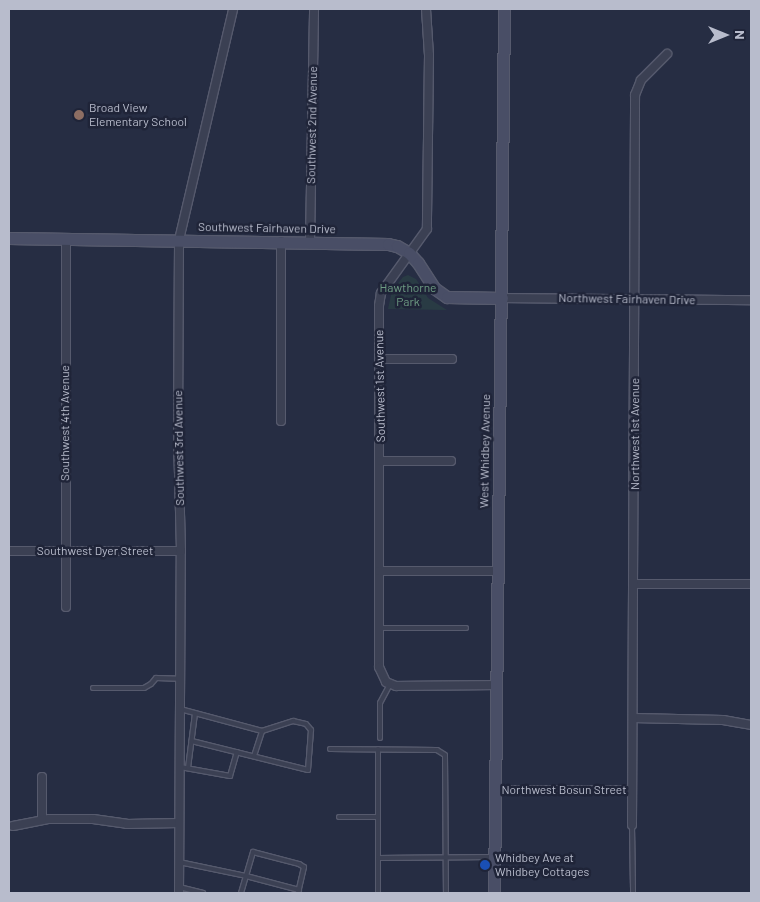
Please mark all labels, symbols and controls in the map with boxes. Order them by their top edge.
north arrow [700,10,750,60]
text: N [732,30,749,40]
street label: Southwest 2nd Avenue [304,66,320,184]
place label: Broad View Elementary School [89,101,187,129]
marker: Broad View Elementary School [73,109,85,121]
street label: Southwest Fairhaven Drive [198,220,336,236]
park label: Hawthorne Park [380,281,436,309]
street label: Northwest Fairhaven Drive [558,291,696,307]
street label: Southwest 1st Avenue [372,329,388,443]
street label: Southwest 4th Avenue [58,365,72,481]
street label: Northwest 1st Avenue [628,378,642,490]
street label: Southwest 3rd Avenue [171,390,187,506]
street label: West Whidbey Avenue [477,394,493,508]
street label: Southwest Dyer Street [37,544,153,558]
street label: Northwest Bosun Street [501,783,627,797]
place label: Whidbey Ave at Whidbey Cottages [495,851,589,879]
marker: Whidbey Ave at Whidbey Cottages [479,859,491,871]

